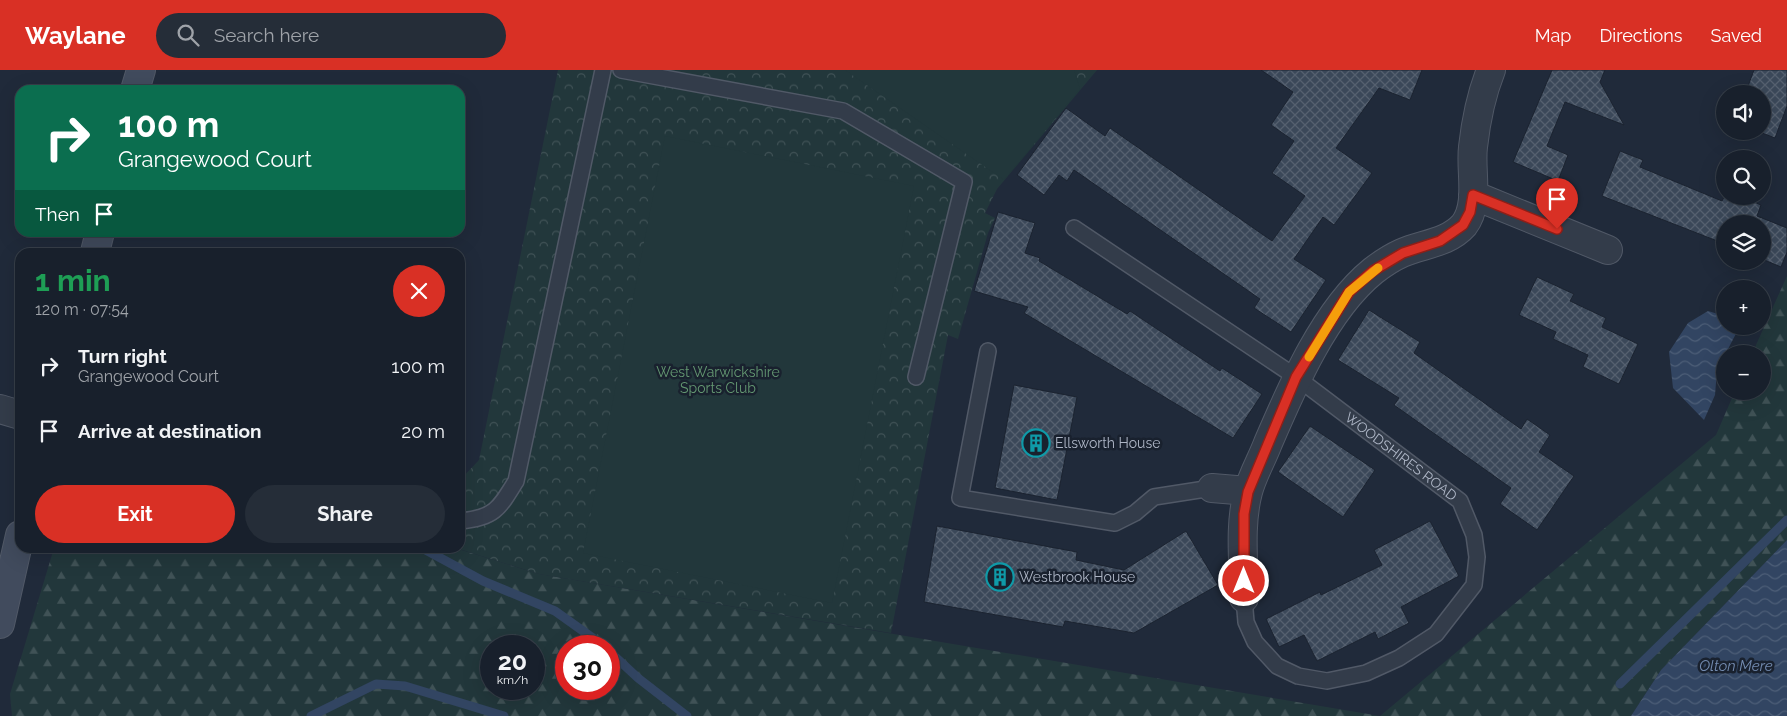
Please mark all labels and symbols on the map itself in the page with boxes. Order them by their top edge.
pin [1536,178,1578,229]
park label: West Warwickshire Sports Club [656,364,780,396]
street label: WOODSHIRES ROAD [1342,409,1460,504]
building icon: Ellsworth House [1021,428,1051,458]
place label: Ellsworth House [1055,435,1160,451]
position arrow [1217,554,1269,606]
building icon: Westbrook House [985,562,1015,592]
place label: Westbrook House [1019,569,1135,585]
speed limit sign: 30 [555,635,620,700]
water label: Olton Mere [1699,657,1773,675]

